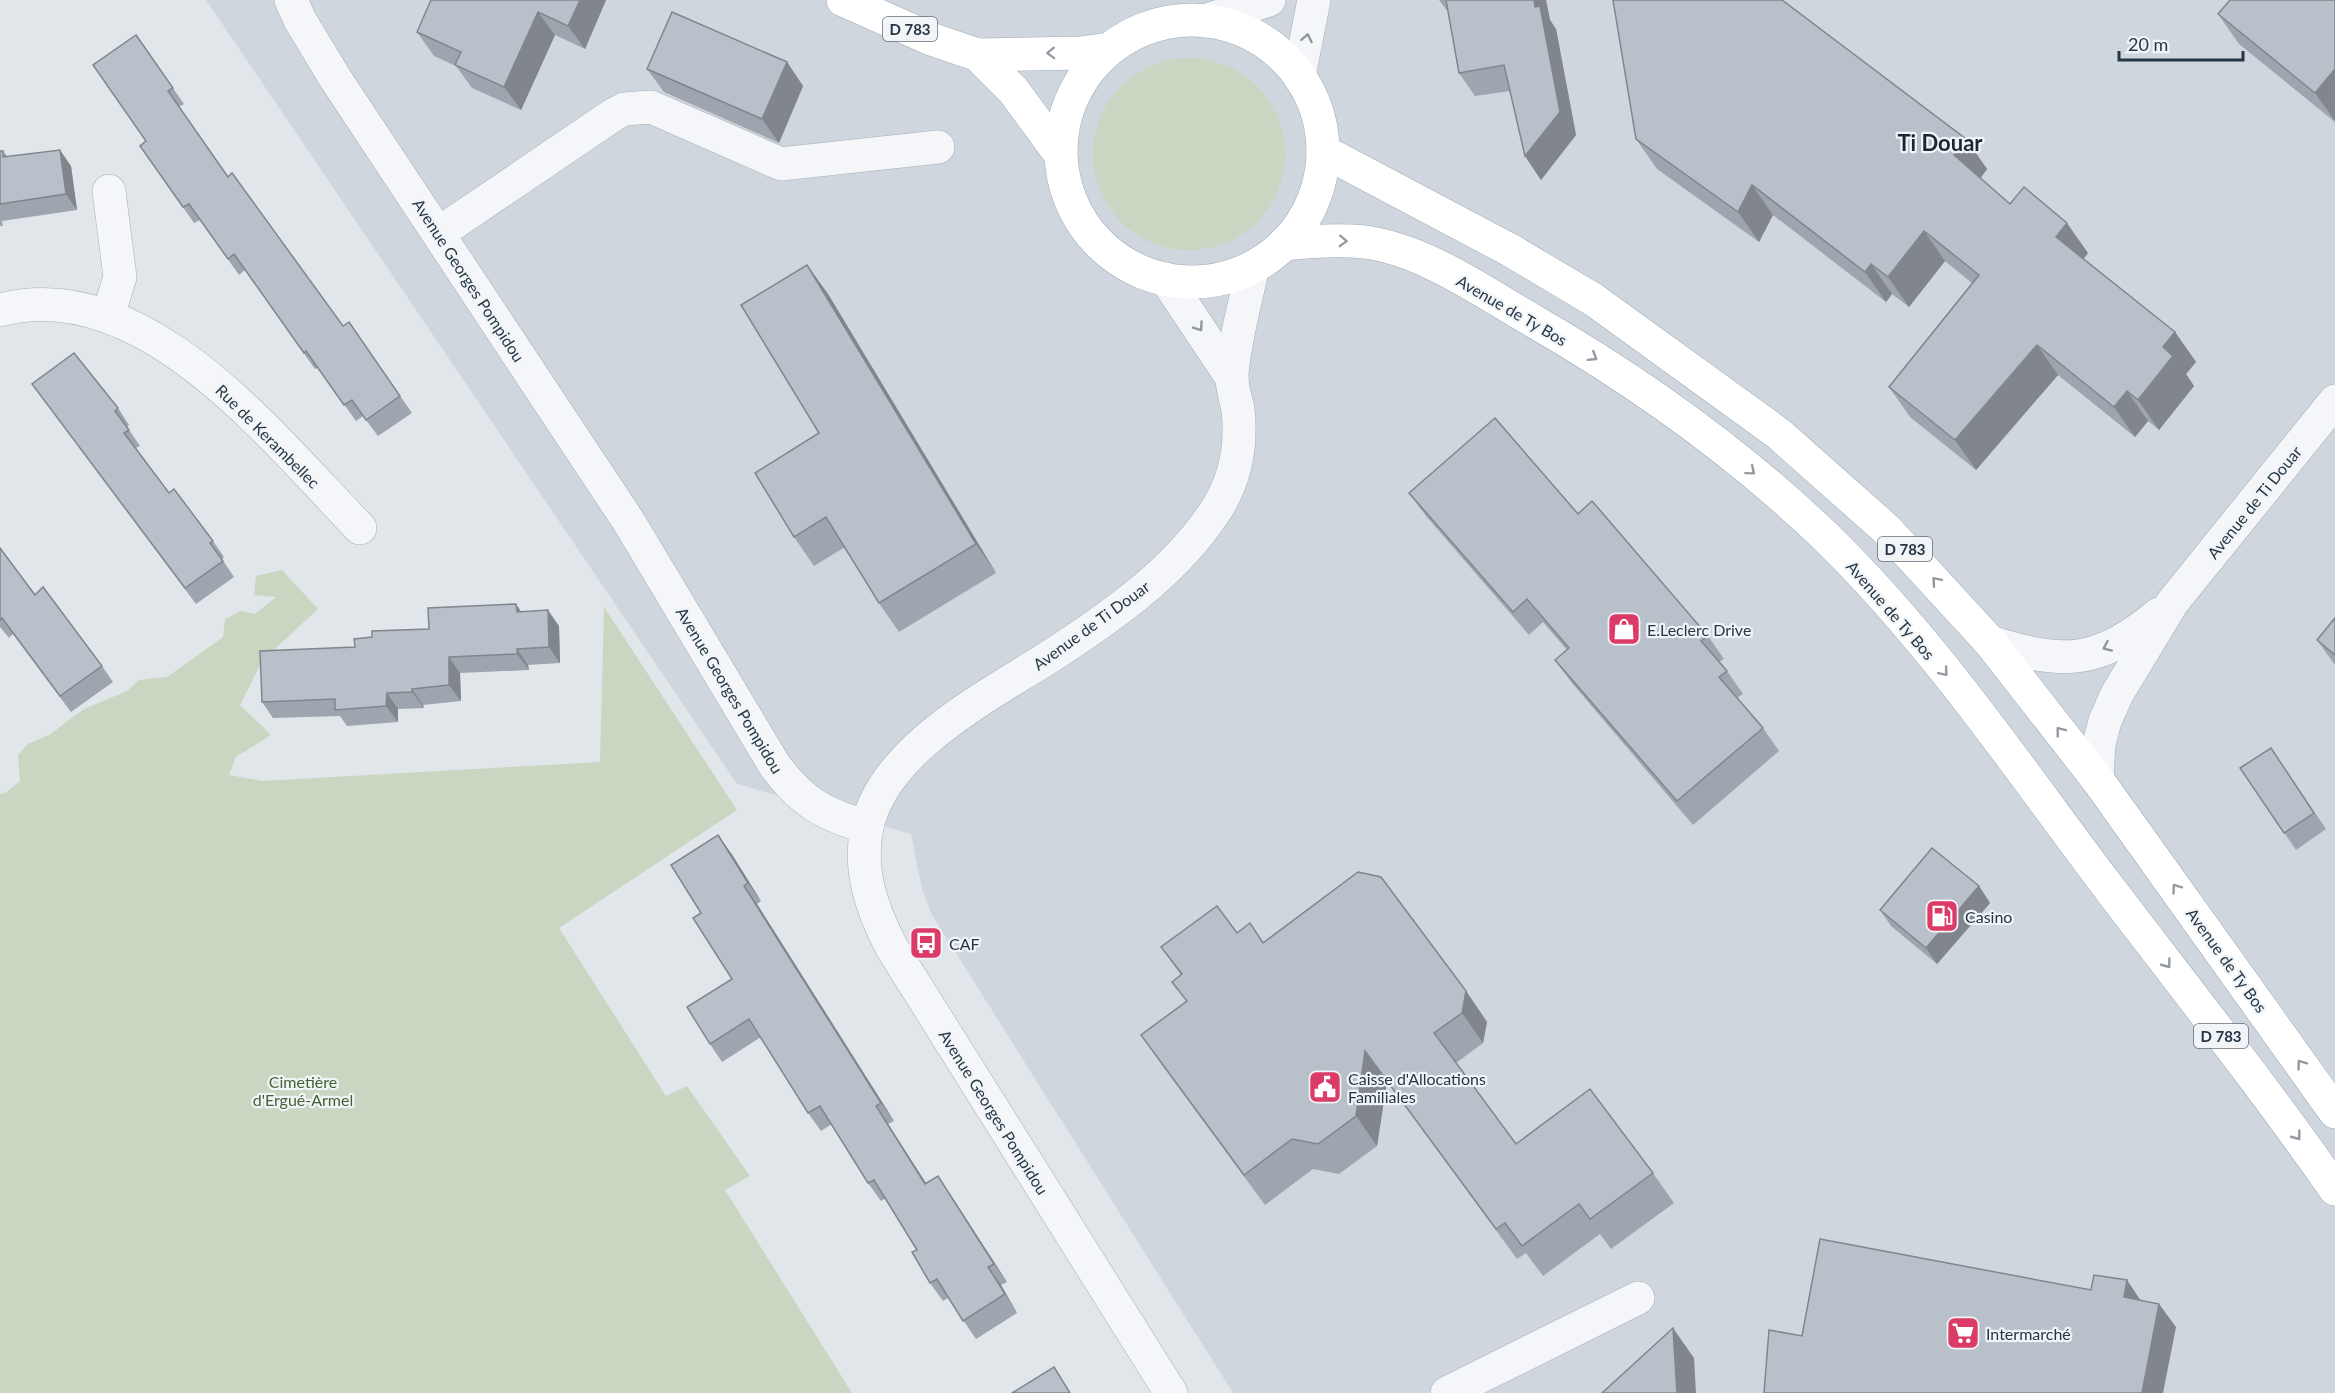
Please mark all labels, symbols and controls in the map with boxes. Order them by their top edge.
road number: D 783 [883,17,937,41]
scale bar [2119,24,2244,62]
one-way arrow [1300,33,1313,43]
text: 20 m [2128,33,2168,55]
one-way arrow [1046,47,1055,60]
district label: Ti Douar [1897,129,1983,156]
street label: Avenue Georges Pompidou [409,195,529,365]
one-way arrow [1338,235,1347,247]
street label: Avenue de Ty Bos [1453,271,1571,349]
one-way arrow [1192,321,1203,332]
one-way arrow [1587,350,1597,362]
street label: Rue de Kerambellec [212,380,324,492]
street label: Avenue de Ti Douar [2203,442,2305,562]
one-way arrow [1744,464,1755,475]
road number: D 783 [1878,537,1932,561]
street label: Avenue de Ty Bos [1843,557,1939,663]
street label: Avenue de Ti Douar [1029,576,1153,674]
one-way arrow [1932,577,1943,588]
street label: Avenue Georges Pompidou [673,603,787,777]
shop icon: E.Leclerc Drive [1606,611,1642,647]
place label: E.Leclerc Drive [1647,620,1751,639]
one-way arrow [2102,640,2113,652]
one-way arrow [1937,665,1948,676]
one-way arrow [2056,727,2067,738]
one-way arrow [2172,884,2183,895]
fuel station icon: Casino [1924,898,1960,934]
street label: Avenue de Ty Bos [2183,904,2271,1016]
place label: Casino [1965,907,2012,926]
bus stop icon: CAF [908,925,944,961]
place label: CAF [949,934,980,953]
one-way arrow [2159,957,2170,968]
road number: D 783 [2194,1024,2248,1048]
street label: Avenue Georges Pompidou [935,1026,1053,1198]
one-way arrow [2297,1060,2308,1071]
public building icon: Caisse d'Allocations Familiales [1307,1069,1343,1105]
place label: Caisse d'Allocations Familiales [1348,1069,1486,1106]
park label: Cimetière d'Ergué-Armel [253,1072,353,1109]
one-way arrow [2290,1130,2301,1141]
supermarket icon: Intermarché [1945,1315,1981,1351]
place label: Intermarché [1986,1324,2071,1343]

